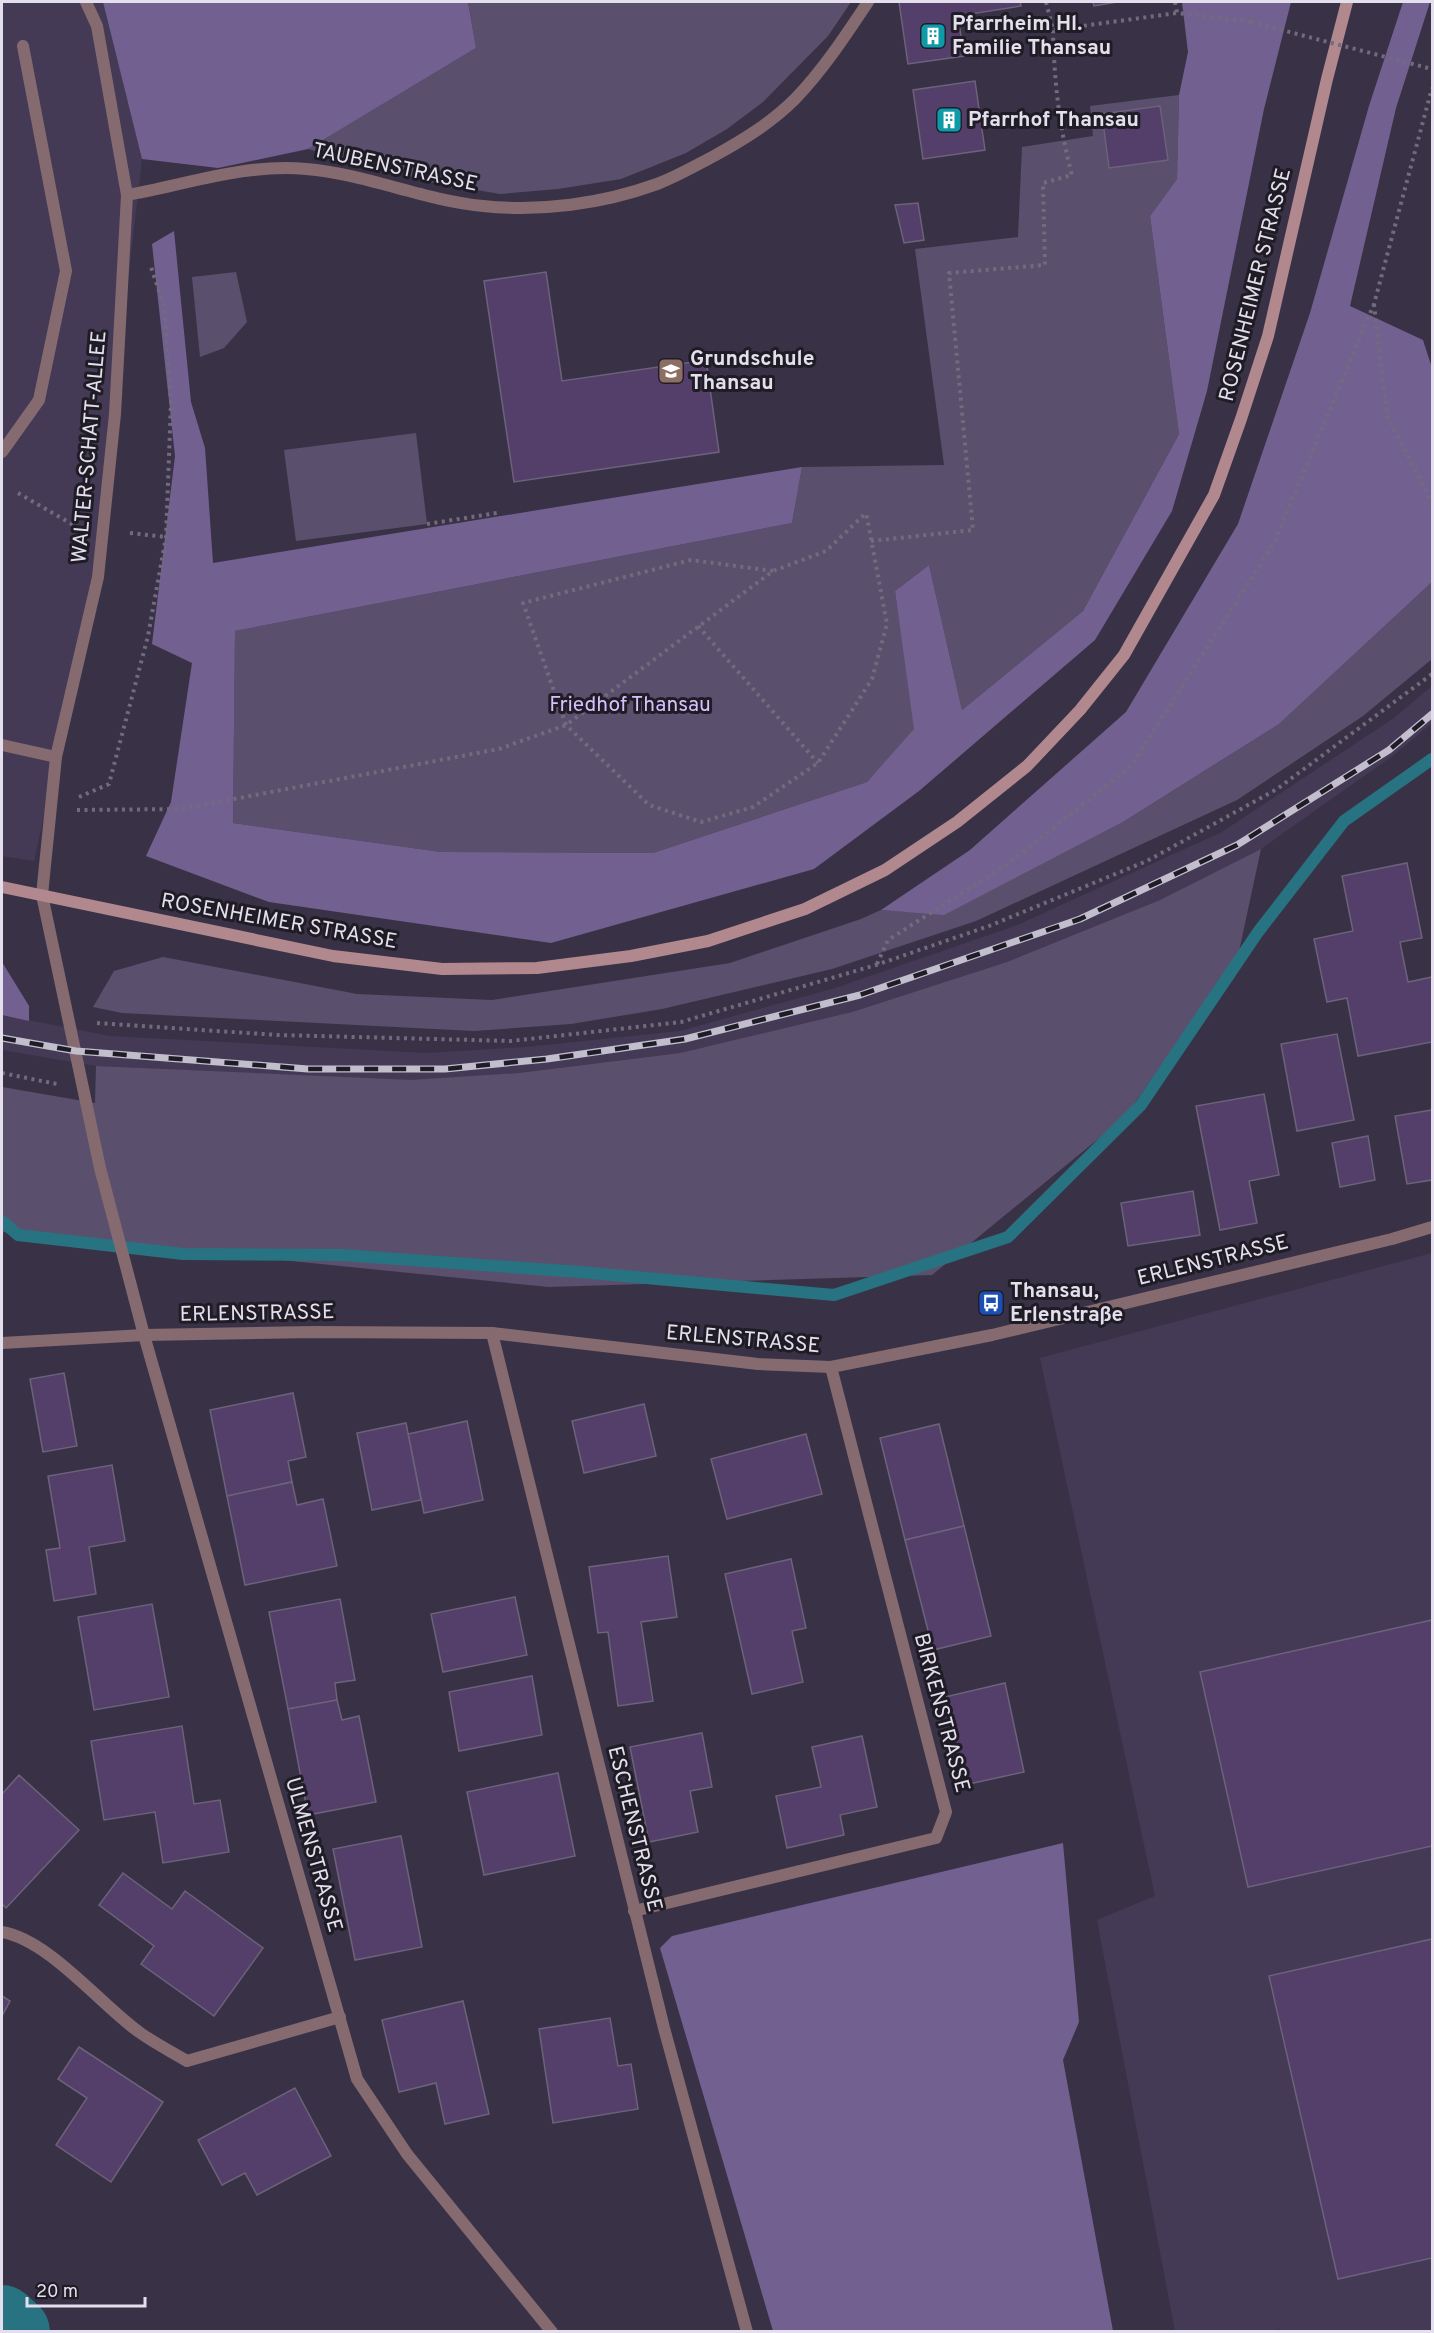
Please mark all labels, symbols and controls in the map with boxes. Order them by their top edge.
place label: Pfarrheim Hl. Familie Thansau [952,11,1111,62]
building icon: Pfarrheim Hl. Familie Thansau [918,21,948,51]
building icon: Pfarrhof Thansau [934,105,964,135]
place label: Pfarrhof Thansau [968,107,1139,134]
street label: TAUBENSTRASSE [310,137,480,199]
street label: ROSENHEIMER STRASSE [1214,166,1298,404]
street label: WALTER-SCHATT-ALLEE [66,330,114,564]
place label: Grundschule Thansau [690,346,814,397]
school or university icon: Grundschule Thansau [656,356,686,386]
park label: Friedhof Thansau [549,692,711,719]
street label: ROSENHEIMER STRASSE [159,888,399,956]
street label: ERLENSTRASSE [1135,1229,1291,1293]
place label: Thansau, Erlenstraße [1010,1278,1123,1329]
bus stop icon: Thansau, Erlenstraße [976,1288,1006,1318]
street label: ERLENSTRASSE [179,1299,335,1329]
street label: ERLENSTRASSE [665,1320,821,1360]
street label: BIRKENSTRASSE [907,1630,975,1796]
street label: ESCHENSTRASSE [600,1743,668,1915]
street label: ULMENSTRASSE [278,1775,348,1935]
scale bar [27,2270,146,2308]
text: 20 m [36,2281,78,2304]

